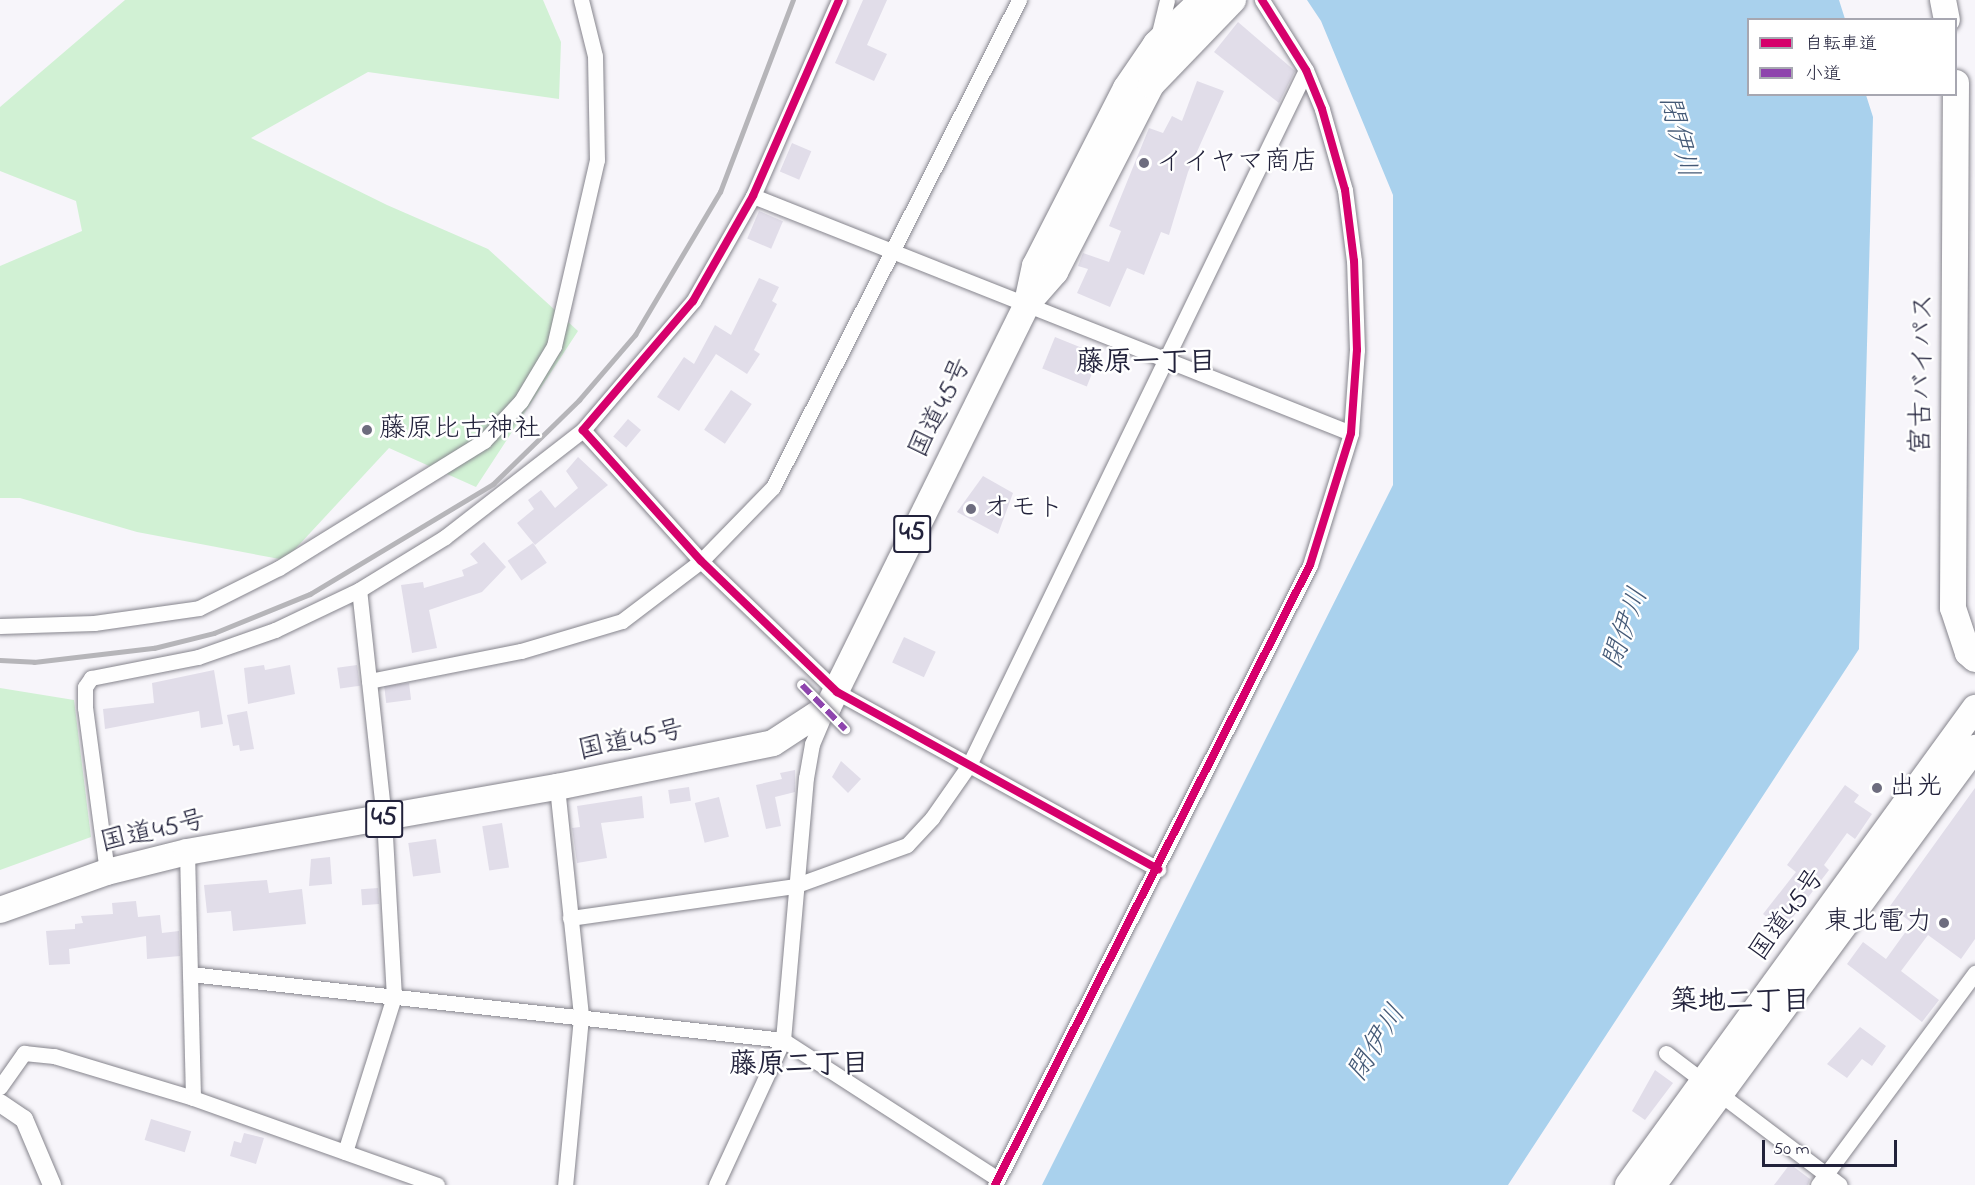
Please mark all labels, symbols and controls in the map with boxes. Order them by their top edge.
legend [1747,18,1957,96]
text: 自転車道 [1805,32,1877,58]
text: 小道 [1805,62,1841,88]
water label: 閉伊川 [1651,92,1703,182]
place label: イイヤマ商店 [1156,147,1318,179]
marker: イイヤマ商店 [1137,156,1151,170]
street label: 宮古バイパス [1905,293,1941,455]
district label: 藤原一丁目 [1076,347,1216,381]
street label: 国道45号 [903,353,979,463]
place label: 藤原比古神社 [379,414,541,446]
marker: 藤原比古神社 [360,423,374,437]
place label: オモト [983,493,1064,525]
marker: オモト [964,502,978,516]
road number: 45 [892,511,932,557]
water label: 閉伊川 [1597,584,1657,674]
street label: 国道45号 [575,714,687,768]
place label: 出光 [1889,772,1943,804]
marker: 出光 [1870,781,1884,795]
road number: 45 [364,796,404,842]
street label: 国道45号 [97,804,209,860]
street label: 国道45号 [1743,862,1833,968]
place label: 東北電力 [1824,907,1932,939]
marker: 東北電力 [1937,916,1951,930]
district label: 築地二丁目 [1670,986,1810,1020]
water label: 閉伊川 [1341,999,1415,1089]
district label: 藤原二丁目 [729,1049,869,1083]
scale bar [1765,1128,1900,1166]
text: 50 m [1773,1137,1810,1163]

